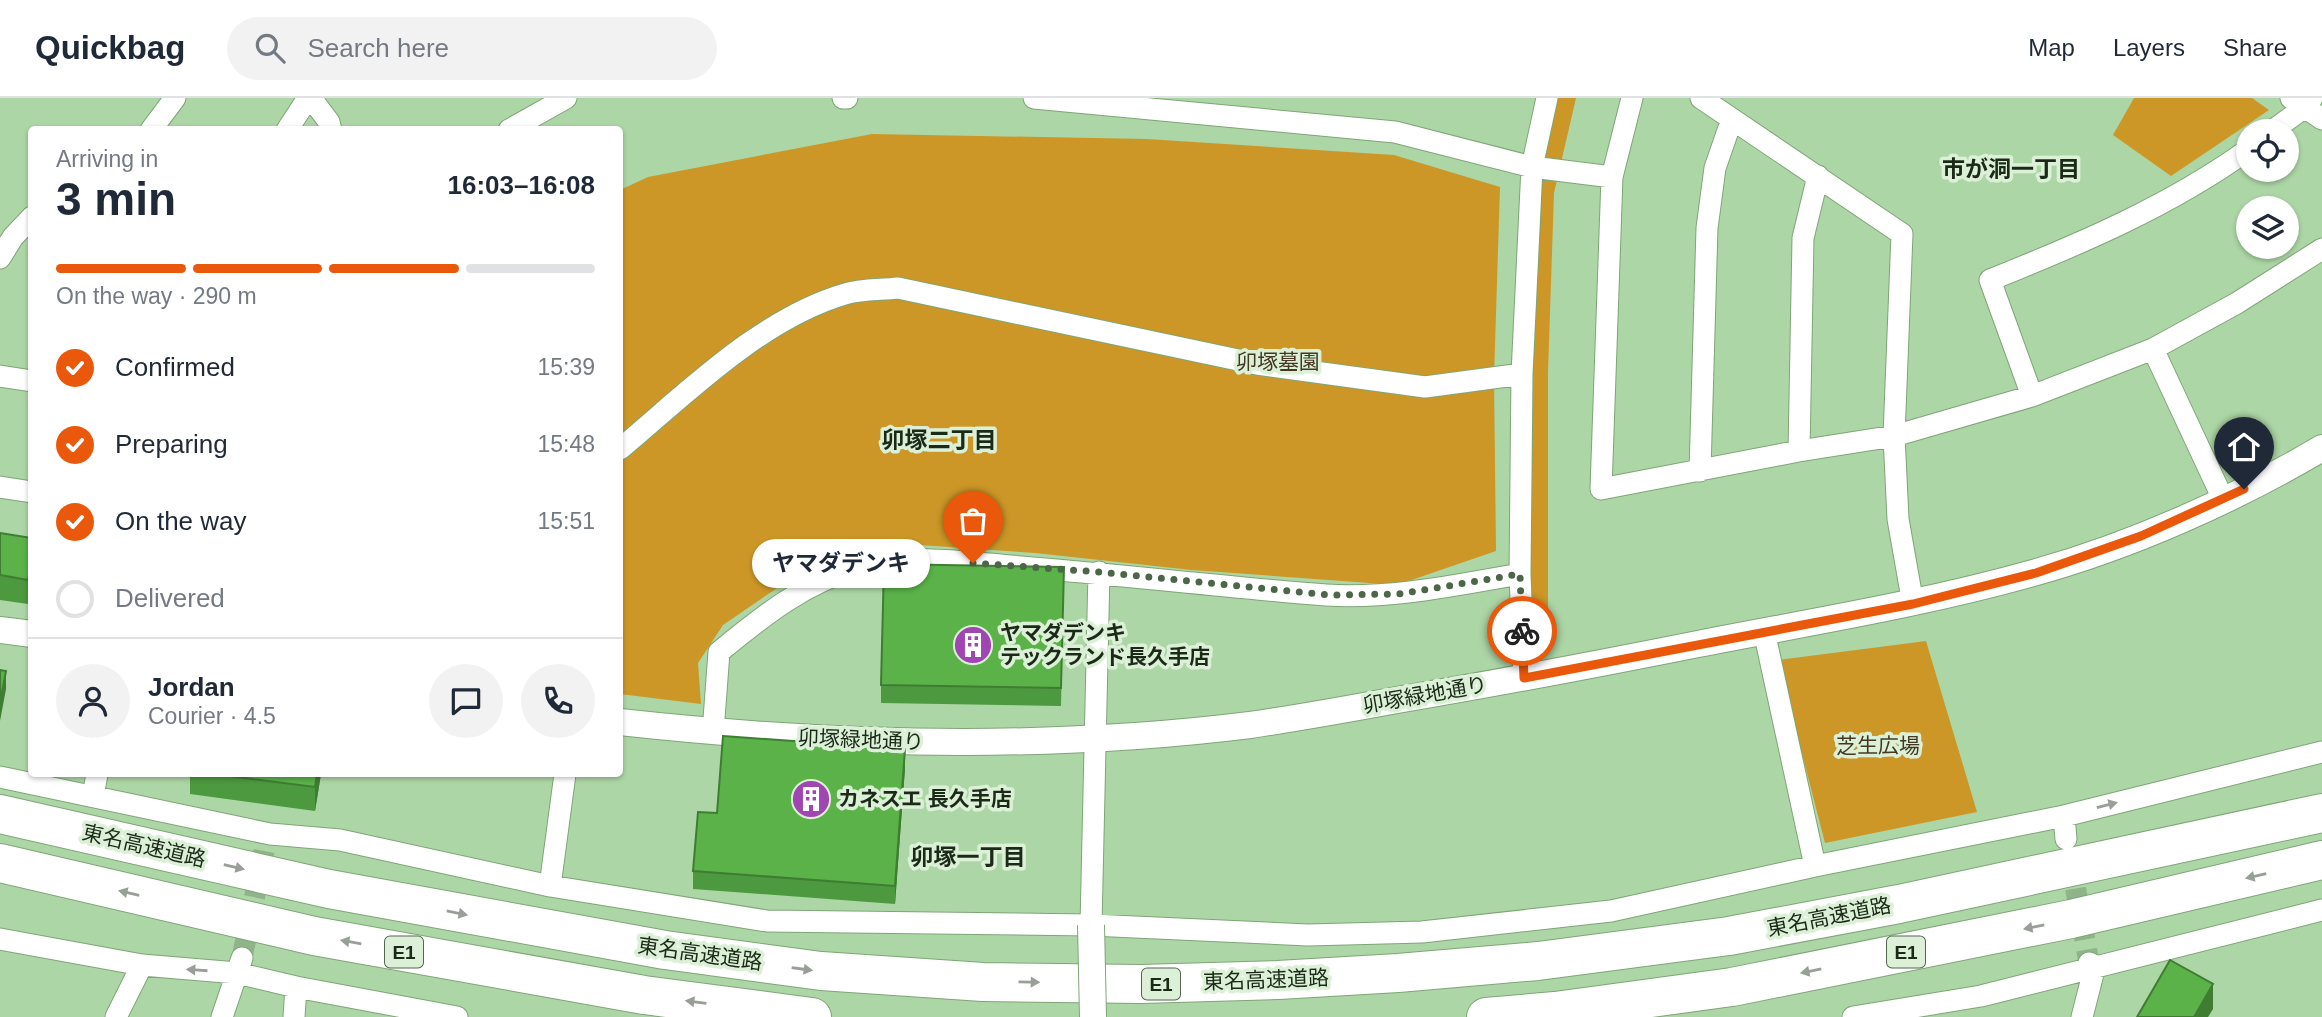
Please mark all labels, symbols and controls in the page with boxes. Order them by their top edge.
search box [227,17,717,80]
text: Quickbag [35,29,185,66]
icon: search [251,29,289,67]
text: Search here [307,33,449,63]
text: Map [2028,34,2075,61]
text: Layers [2113,34,2185,61]
text: Share [2223,34,2287,61]
map controls [2236,119,2299,259]
button: locate [2236,119,2299,182]
text: Arriving in [56,146,158,172]
district label: 市が洞一丁目 [1942,156,2080,182]
text: 16:03–16:08 [448,170,595,200]
text: 3 min [56,173,176,225]
button: layers [2236,196,2299,259]
text: On the way · 290 m [56,283,257,309]
icon: check [56,349,94,387]
park label: 卯塚墓園 [1236,350,1320,373]
text: Confirmed [115,352,235,382]
text: 15:39 [537,354,595,380]
pin [2214,417,2274,489]
icon: check [56,426,94,464]
district label: 卯塚二丁目 [882,427,997,453]
icon: home [2225,428,2263,466]
text: Preparing [115,429,228,459]
text: 15:48 [537,431,595,457]
pin [943,491,1003,563]
icon: bag [954,502,992,540]
icon: check [56,503,94,541]
text: On the way [115,506,247,536]
text: 15:51 [537,508,595,534]
callout: ヤマダデンキ [752,538,931,588]
text: ヤマダデンキ [772,550,910,576]
text: Delivered [115,583,225,613]
courier [1487,596,1557,666]
icon: bike [1503,612,1541,650]
place label: ヤマダデンキ テックランド長久手店 [1000,621,1210,668]
building icon: ヤマダデンキ テックランド長久手店 [952,624,994,666]
button: person [56,664,130,738]
button: chat [429,664,503,738]
button: phone [521,664,595,738]
text: Jordan [148,672,235,702]
street label: 卯塚緑地通り [1361,672,1489,717]
text: Courier · 4.5 [148,703,276,729]
street label: 卯塚緑地通り [798,726,924,753]
park label: 芝生広場 [1836,734,1920,757]
building icon: カネスエ 長久手店 [790,778,832,820]
place label: カネスエ 長久手店 [838,787,1012,810]
one-way arrow [2096,799,2118,810]
street label: 東名高速道路 [80,820,208,871]
district label: 卯塚一丁目 [911,844,1026,870]
one-way arrow [223,862,245,873]
one-way arrow [2244,871,2266,882]
one-way arrow [118,887,140,898]
street label: 東名高速道路 [1765,893,1893,940]
one-way arrow [446,908,468,919]
one-way arrow [2023,921,2045,932]
street label: 東名高速道路 [636,933,764,974]
one-way arrow [340,936,362,947]
road number: E1 [385,936,423,968]
road number: E1 [1887,936,1925,968]
one-way arrow [791,963,813,974]
one-way arrow [186,964,208,975]
street label: 東名高速道路 [1203,966,1329,993]
one-way arrow [1800,966,1822,977]
road number: E1 [1142,968,1180,1000]
one-way arrow [1018,977,1040,988]
one-way arrow [685,996,707,1007]

